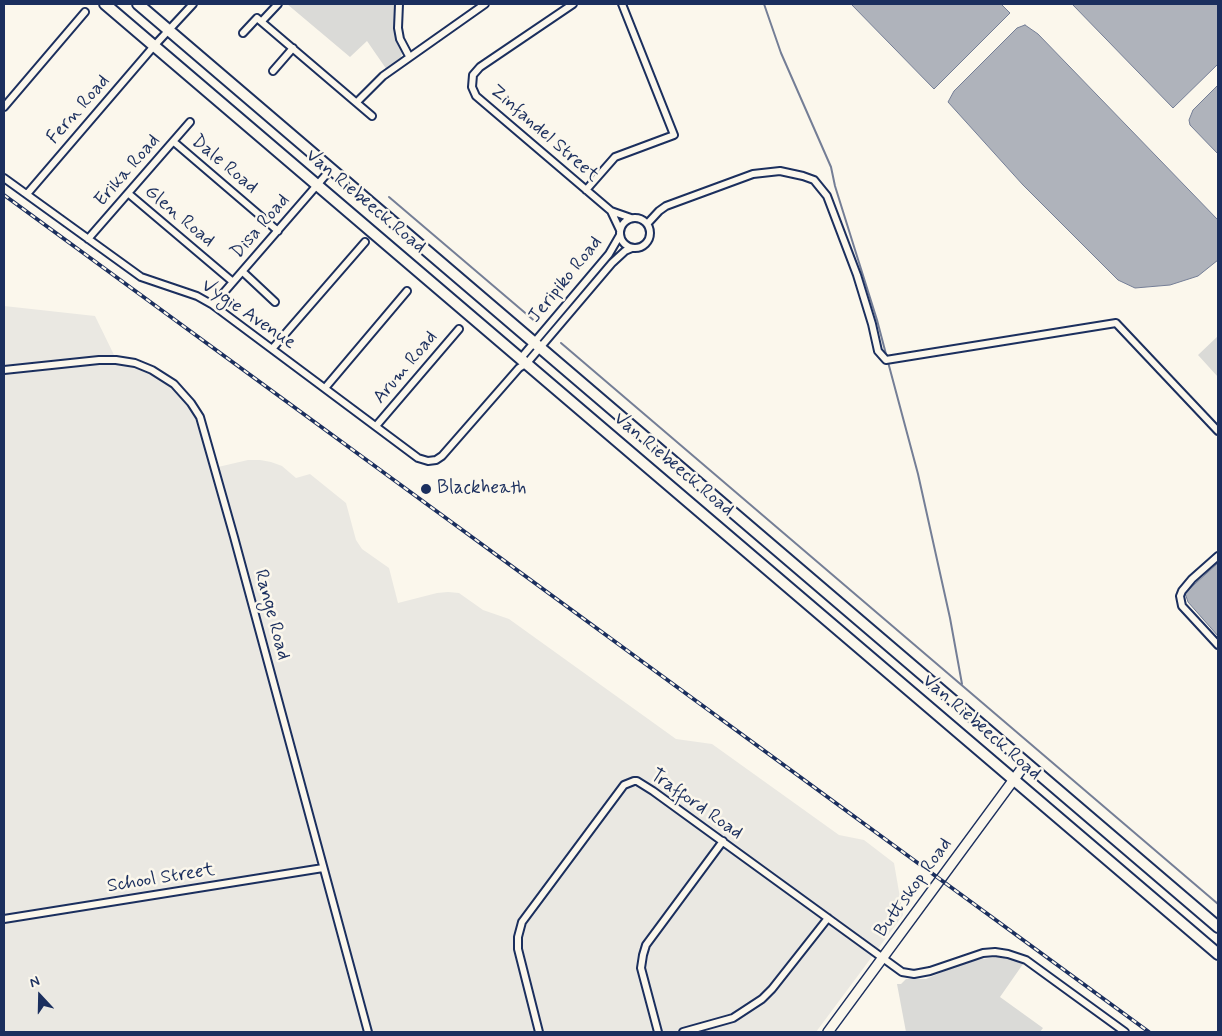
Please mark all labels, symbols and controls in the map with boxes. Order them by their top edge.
street label: Fern Road [43,71,115,149]
street label: Zinfandel Street [485,80,603,188]
street label: Erika Road [90,130,166,212]
street label: Dale Road [186,131,262,199]
street label: Van Riebeeck Road [300,145,430,259]
street label: Glen Road [139,181,219,253]
street label: Disa Road [227,190,295,264]
street label: Jeripiko Road [524,232,608,328]
street label: Vygie Avenue [196,275,300,355]
street label: Arum Road [369,327,443,409]
street label: Van Riebeeck Road [608,408,738,522]
place label: Blackheath [437,478,526,500]
marker: Blackheath [419,482,433,496]
street label: Range Road [248,567,294,663]
street label: Van Riebeeck Road [917,670,1045,786]
street label: Trafford Road [645,765,747,845]
street label: Buttskop Road [870,834,958,942]
street label: School Street [106,859,216,899]
north arrow [15,971,65,1021]
text: N [27,972,42,992]

